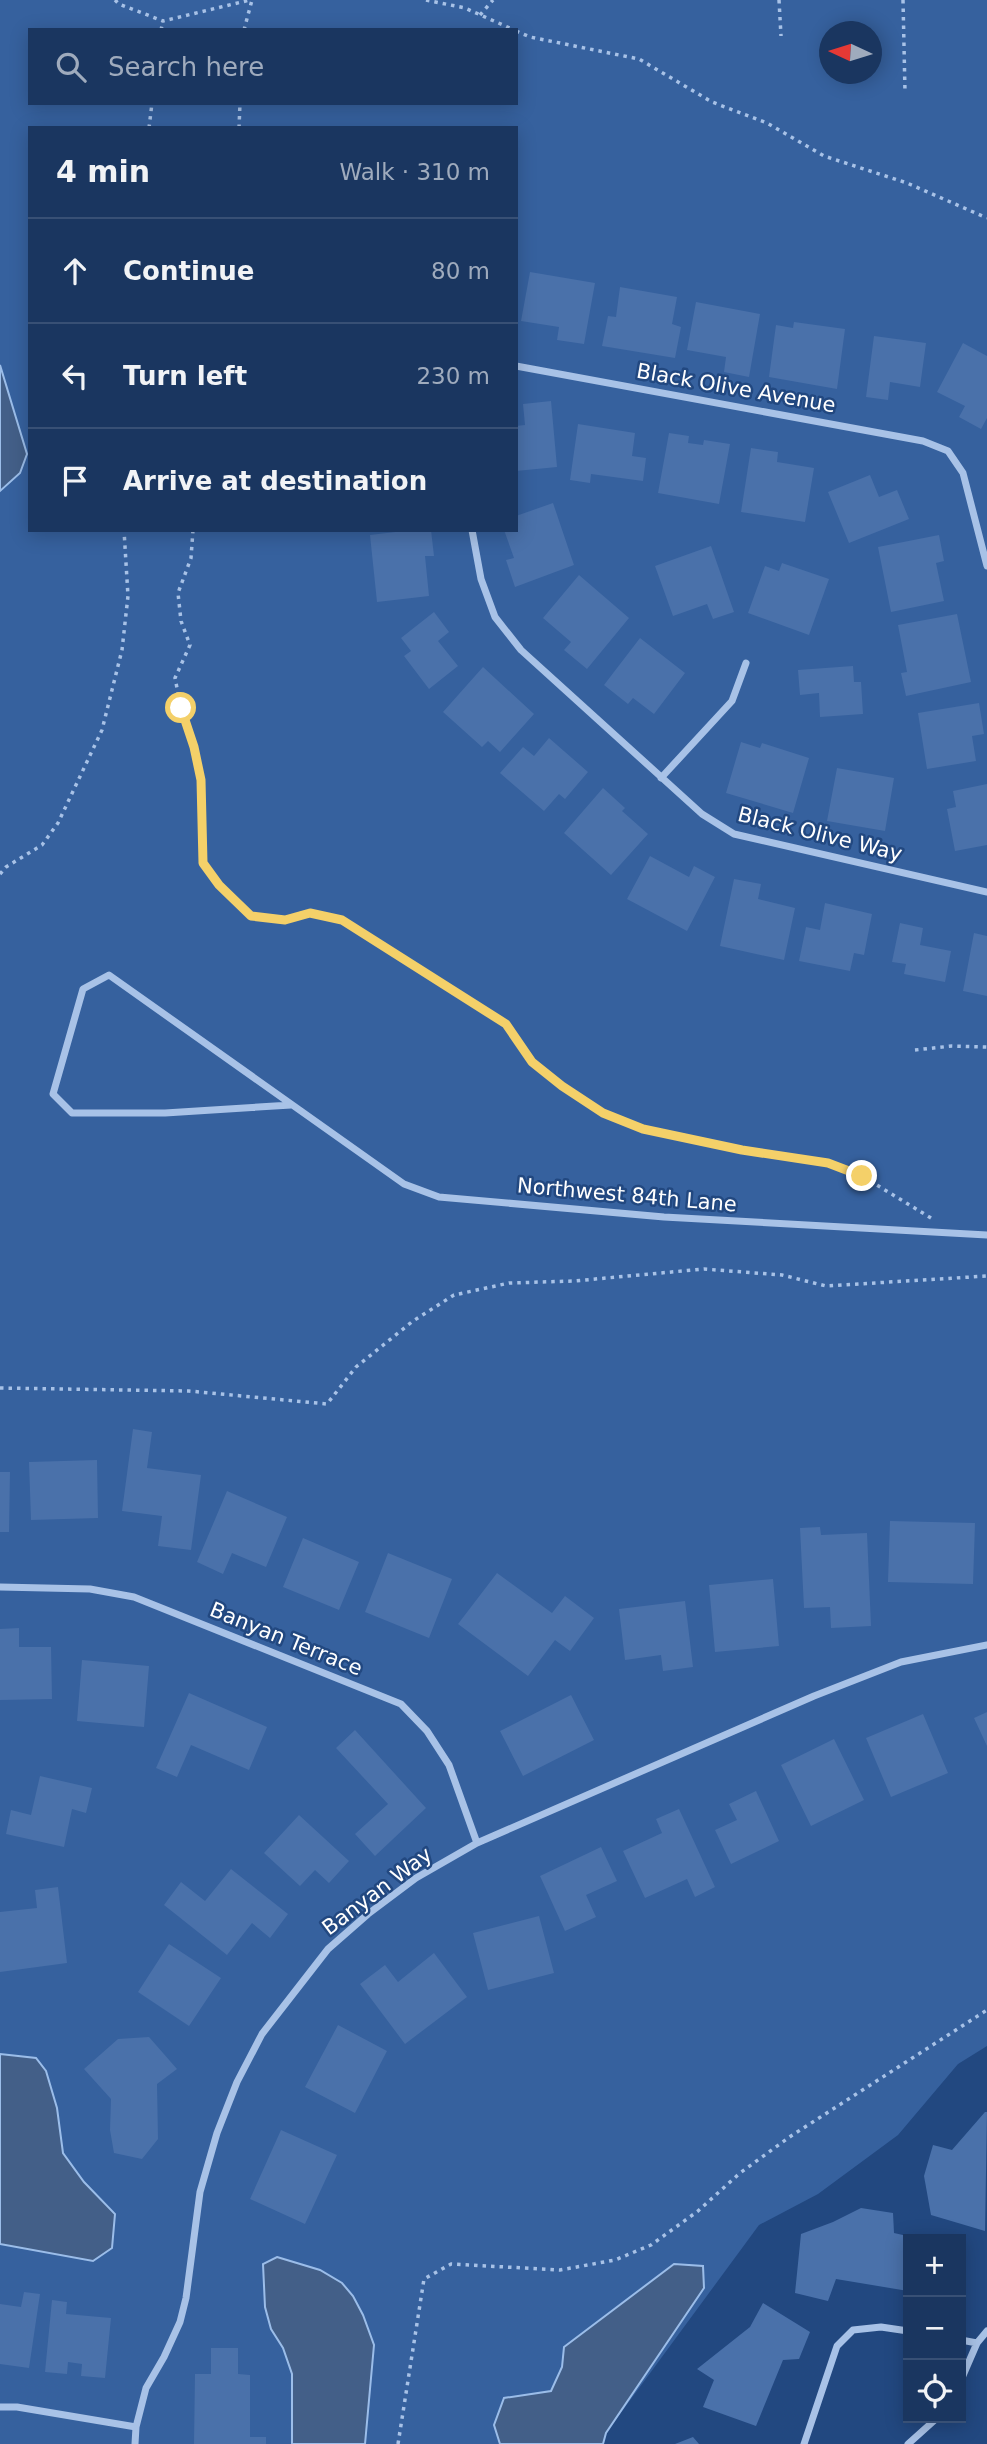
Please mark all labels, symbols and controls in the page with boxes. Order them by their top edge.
north arrow [819,21,882,84]
search box [28,28,518,105]
icon: search [52,48,90,86]
text: Search here [108,52,264,82]
text: 4 min [56,154,150,189]
text: Walk · 310 m [339,159,490,185]
icon: ahead [56,252,94,290]
text: Continue [123,256,254,286]
text: 80 m [431,258,490,284]
icon: left [56,357,94,395]
street label: Black Olive Avenue [635,359,837,417]
text: Turn left [123,361,247,391]
text: 230 m [416,363,490,389]
icon: arrive [56,462,94,500]
text: Arrive at destination [123,466,427,496]
route start [165,692,196,723]
street label: Black Olive Way [735,802,905,866]
route end [846,1160,877,1191]
street label: Northwest 84th Lane [516,1173,738,1217]
street label: Banyan Terrace [206,1597,366,1681]
street label: Banyan Way [318,1842,436,1940]
map controls [903,2234,966,2423]
button: + [903,2234,966,2297]
button: − [903,2297,966,2360]
button: locate [903,2360,966,2423]

